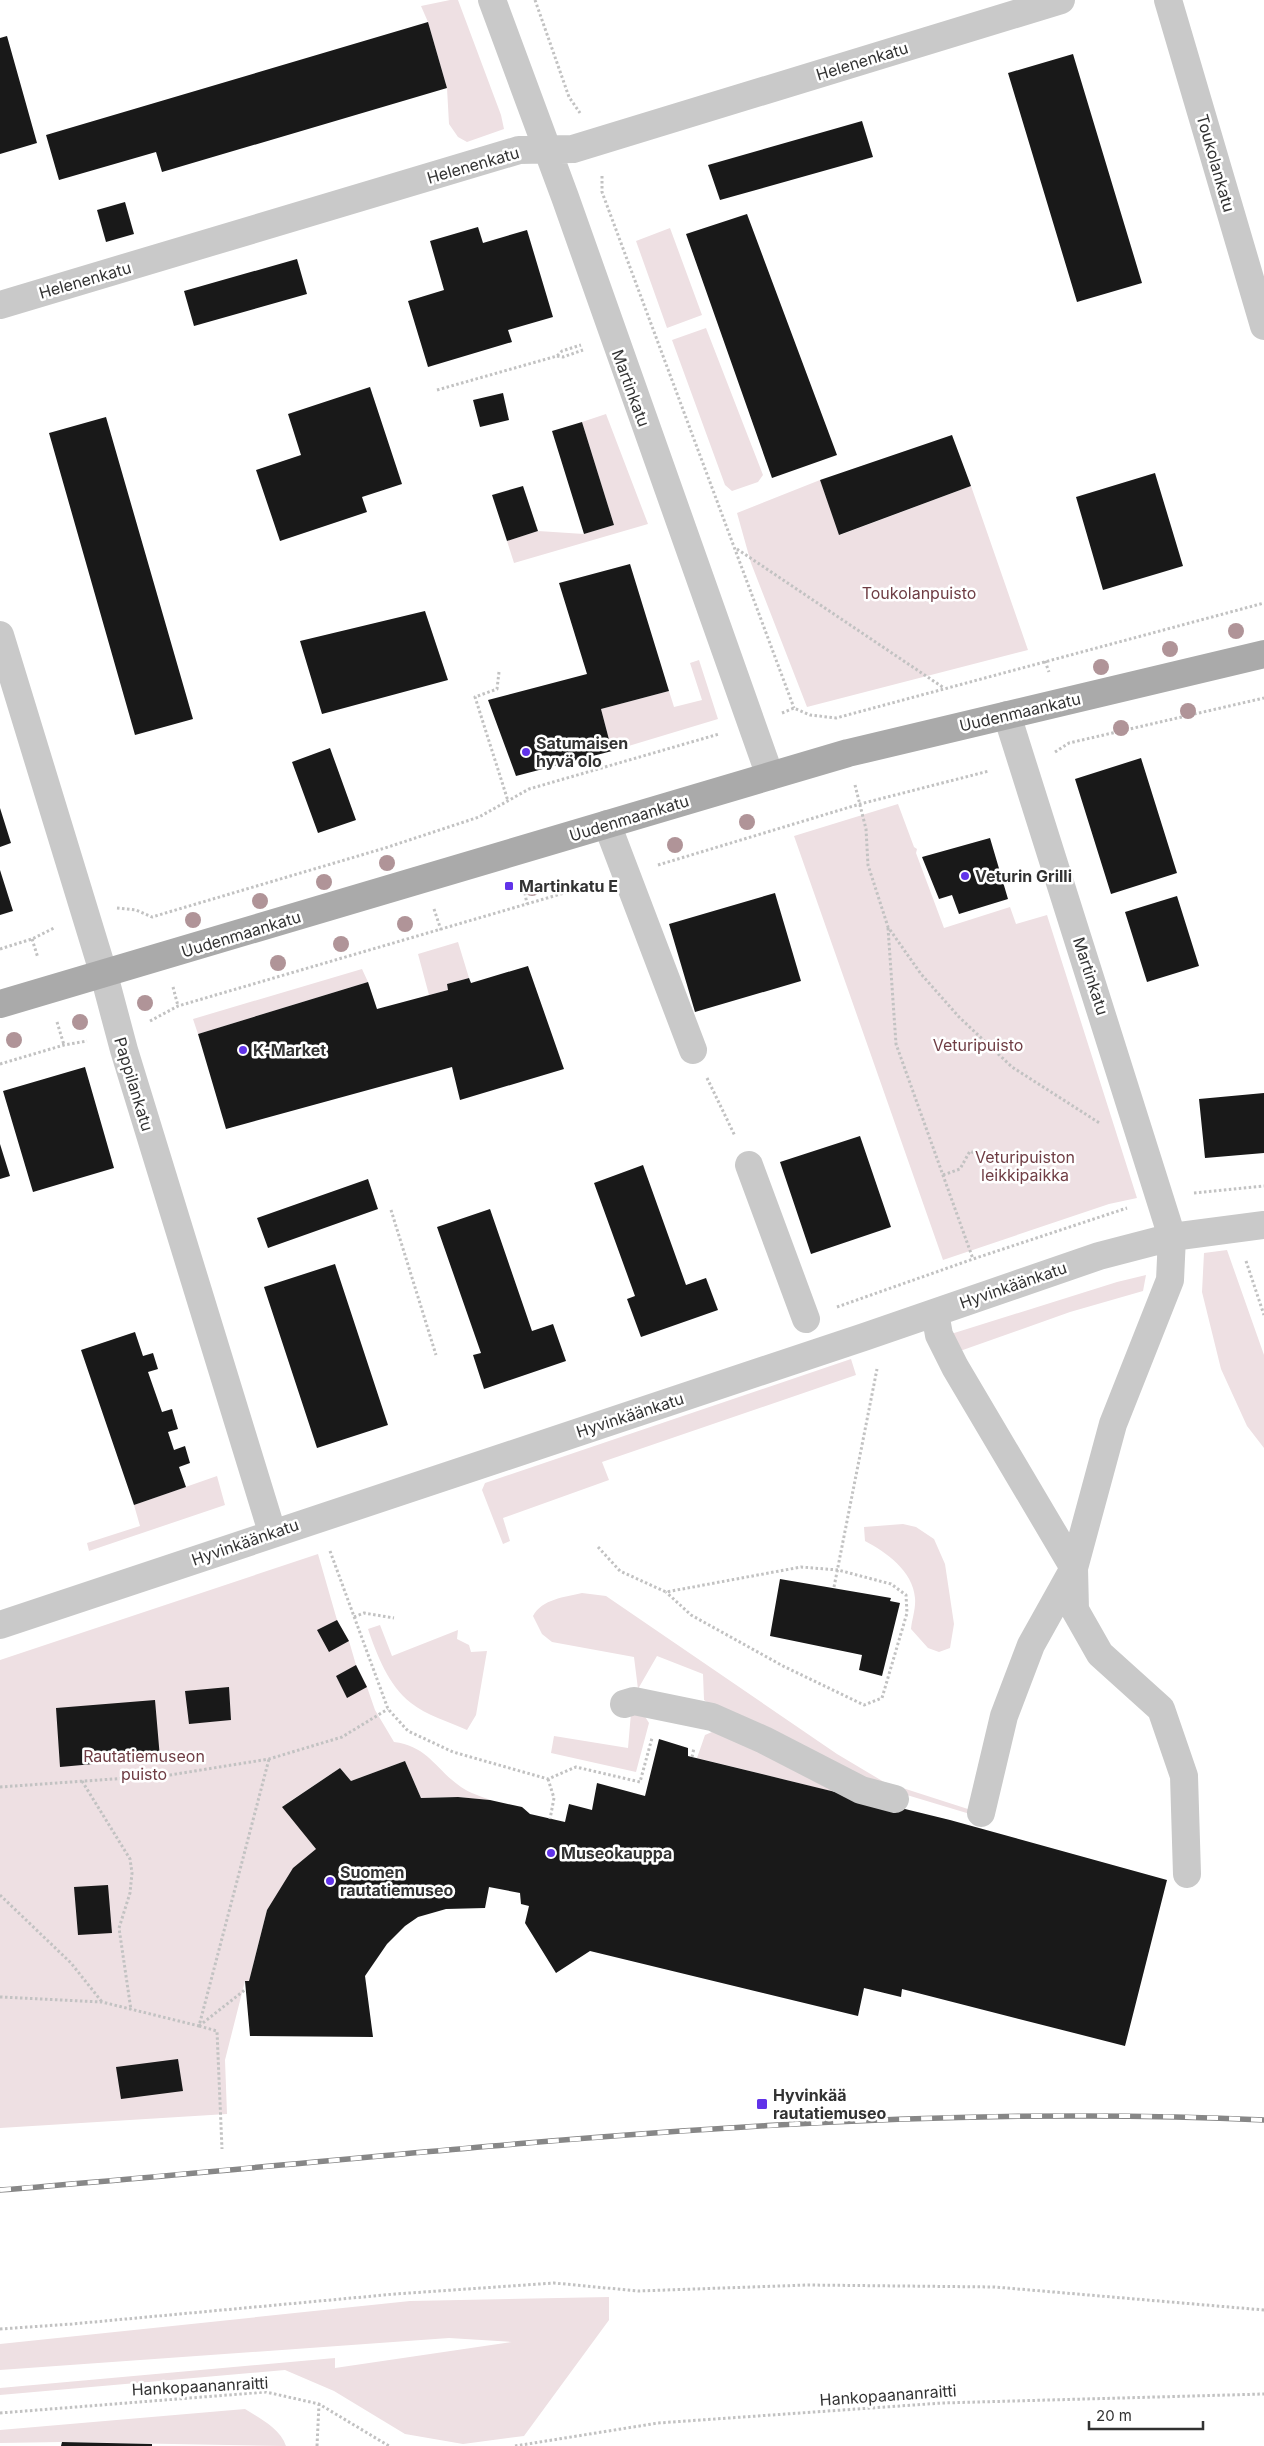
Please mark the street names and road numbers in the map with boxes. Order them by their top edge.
street label: Helenenkatu [814,38,910,84]
street label: Toukolankatu [1192,112,1240,214]
street label: Helenenkatu [425,142,521,188]
street label: Helenenkatu [37,257,133,303]
street label: Martinkatu [608,347,654,429]
street label: Uudenmaankatu [957,688,1083,736]
street label: Uudenmaankatu [567,790,691,846]
street label: Uudenmaankatu [179,906,303,962]
street label: Martinkatu [1069,935,1113,1017]
street label: Pappilankatu [110,1034,158,1134]
street label: Hyvinkäänkatu [957,1257,1069,1313]
street label: Hyvinkäänkatu [574,1388,686,1442]
street label: Hyvinkäänkatu [189,1514,301,1570]
street label: Hankopaananraitti [131,2372,269,2400]
street label: Hankopaananraitti [819,2380,957,2410]

